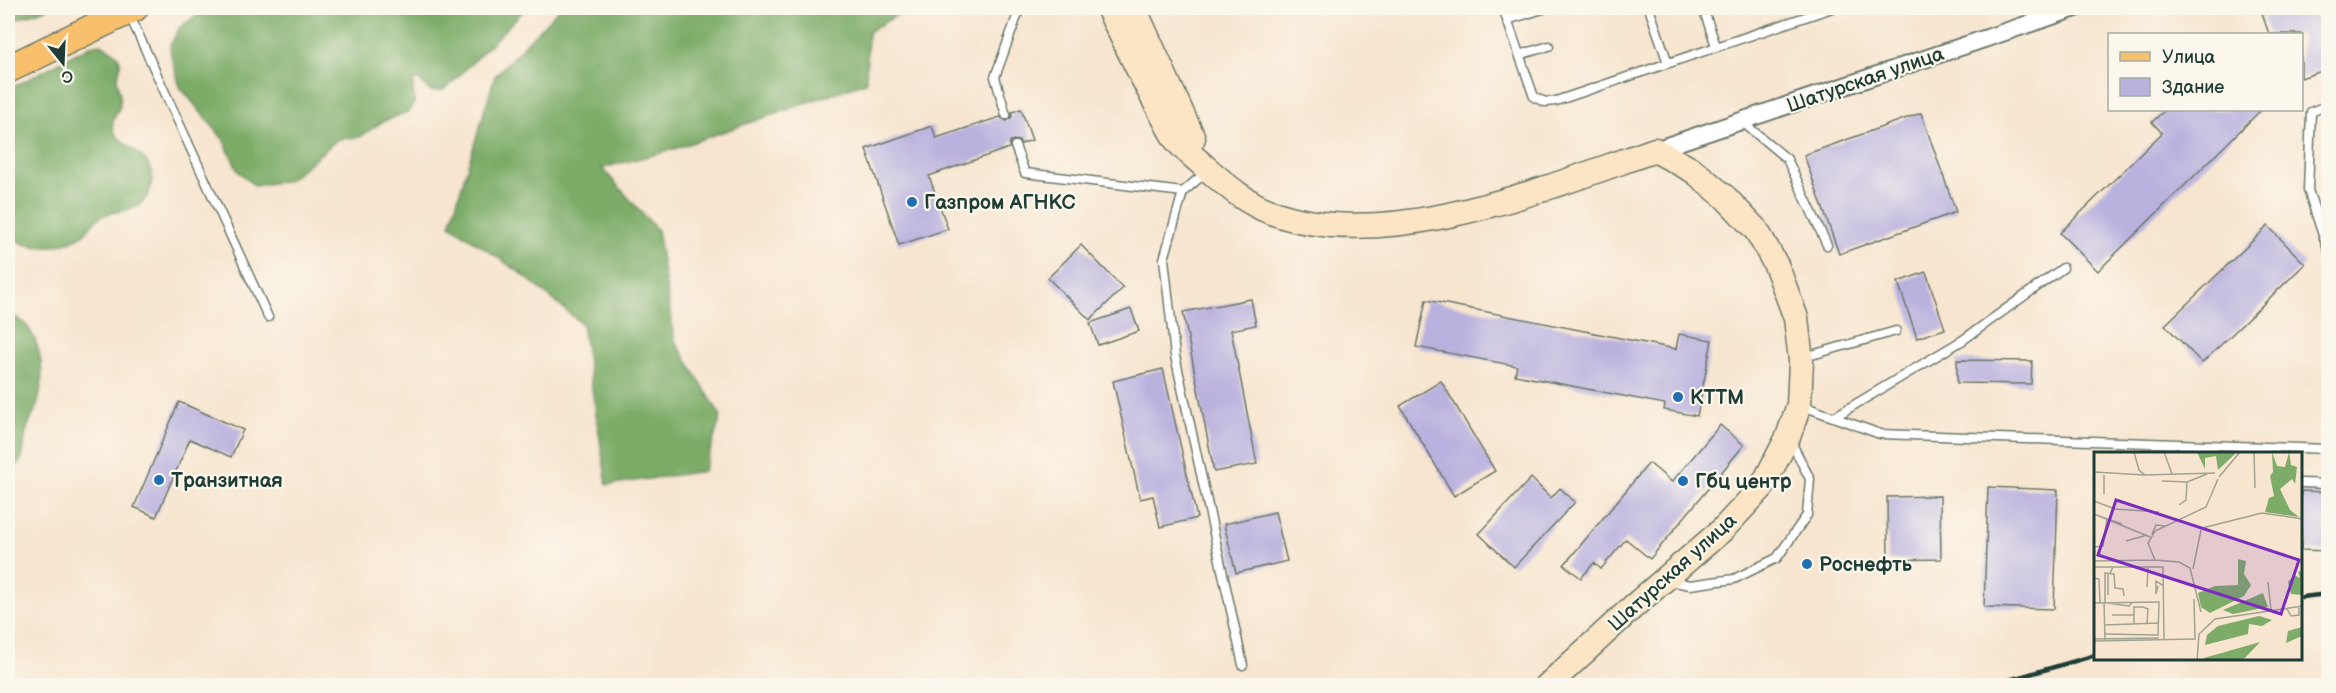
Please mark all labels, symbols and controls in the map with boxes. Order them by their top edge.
north arrow [33,33,93,93]
legend [2108,33,2303,111]
street label: Шатурская улица [1784,42,1947,118]
text: Улица [2162,47,2216,68]
text: С [59,65,75,87]
text: Здание [2162,77,2224,98]
place label: Газпром АГНКС [924,191,1076,215]
marker: Газпром АГНКС [905,195,919,209]
place label: КТТМ [1690,386,1744,410]
marker: КТТМ [1671,390,1685,404]
inset map [2094,452,2303,660]
place label: Транзитная [171,469,283,493]
place label: Гбц центр [1695,470,1792,494]
marker: Транзитная [152,473,166,487]
marker: Гбц центр [1676,474,1690,488]
street label: Шатурская улица [1603,509,1742,637]
place label: Роснефть [1819,553,1913,577]
marker: Роснефть [1800,557,1814,571]

